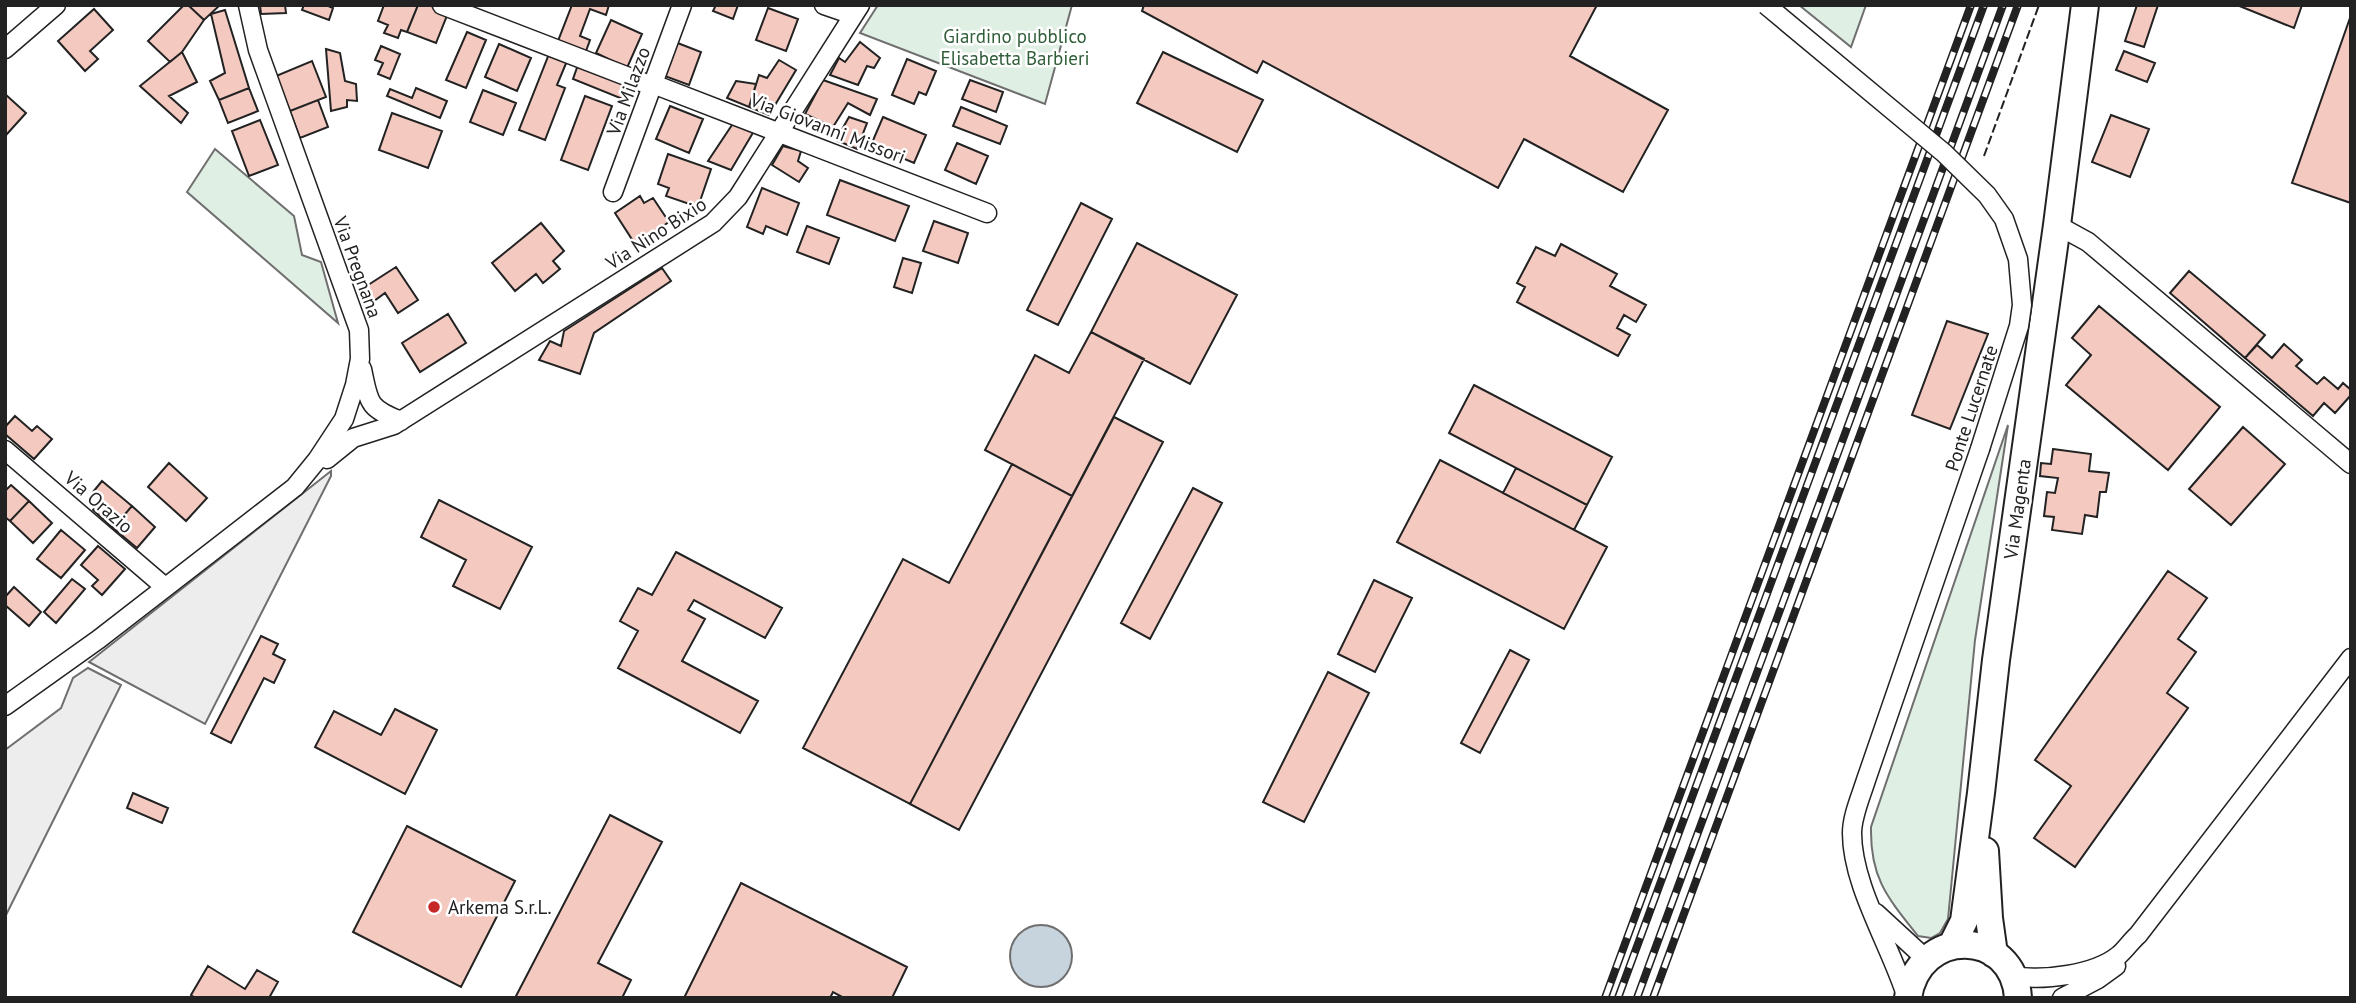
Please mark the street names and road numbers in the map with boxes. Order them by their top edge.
street label: Via Milazzo [601,44,655,139]
street label: Via Giovanni Missori [746,87,909,169]
street label: Via Nino Bixio [600,192,711,275]
street label: Via Pregnana [328,212,387,321]
street label: Ponte Lucernate [1939,342,2003,474]
street label: Via Magenta [1998,457,2036,562]
street label: Via Orazio [59,465,138,538]

